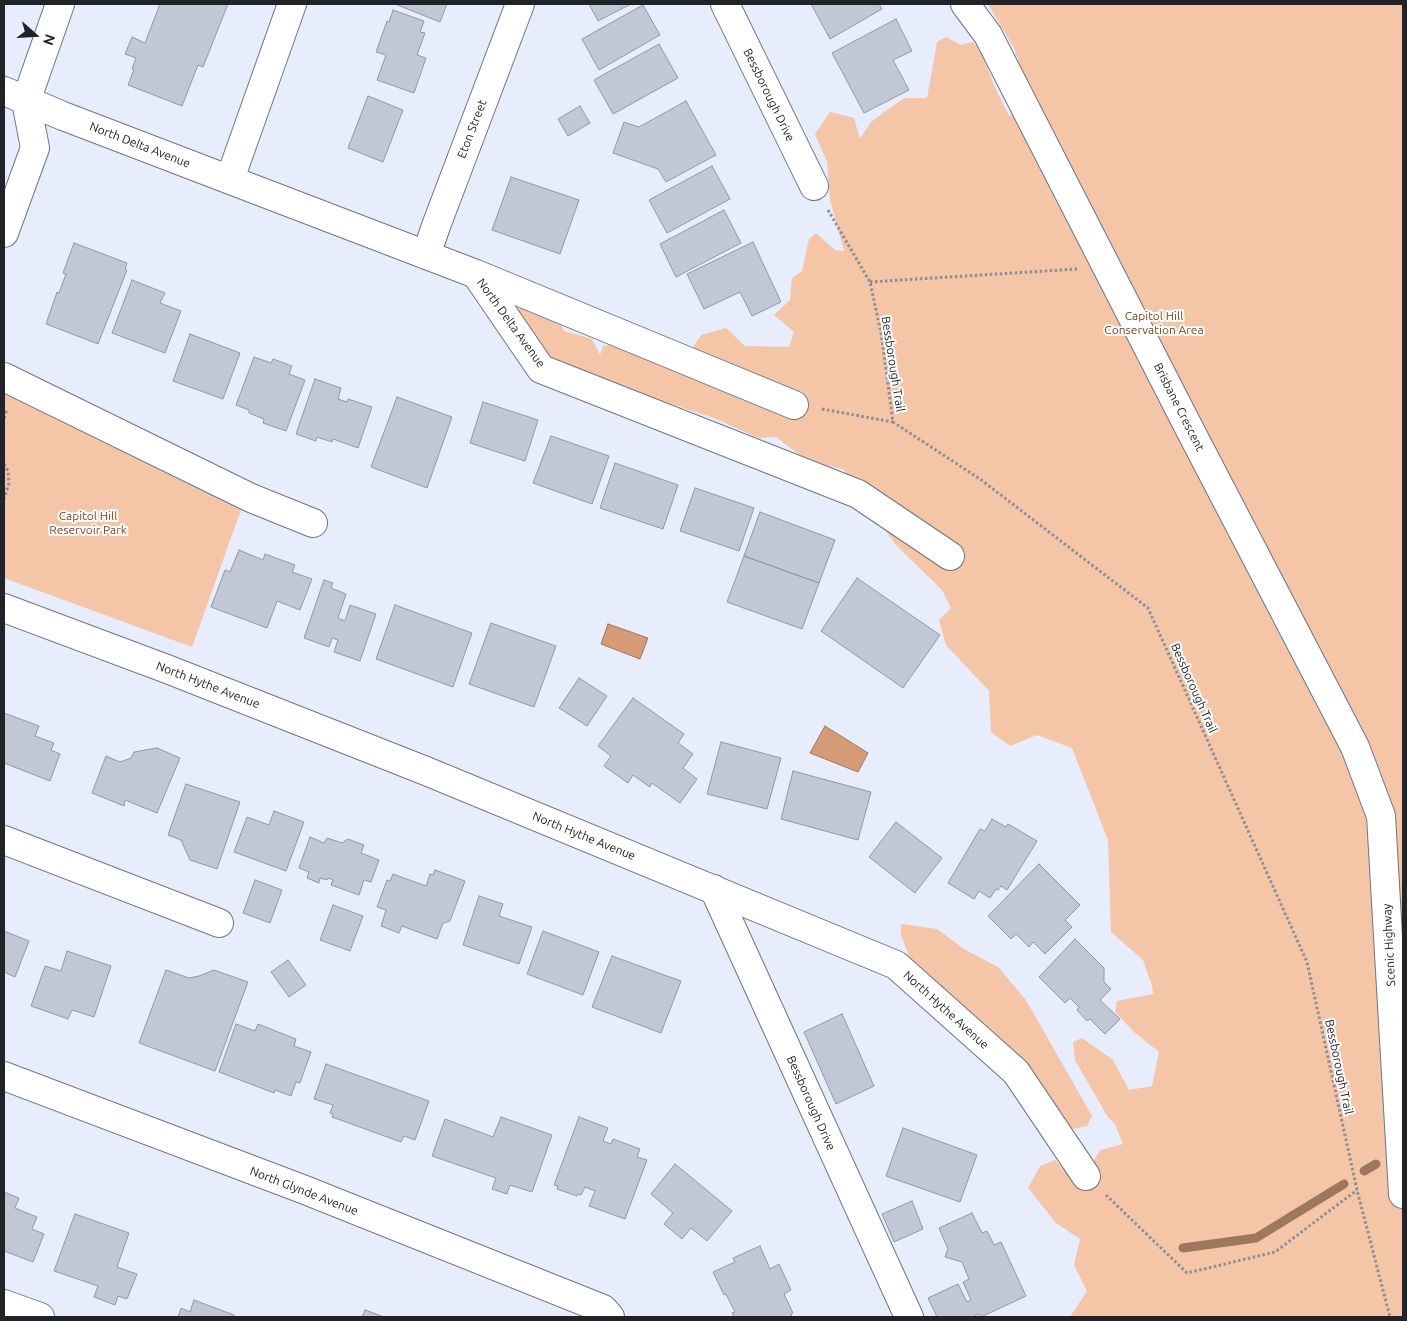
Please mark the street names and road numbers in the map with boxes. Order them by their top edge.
street label: Bessborough Drive [740,46,798,144]
street label: Eton Street [454,98,490,160]
street label: North Delta Avenue [88,119,192,171]
street label: North Delta Avenue [474,276,548,370]
street label: Bessborough Trail [878,315,908,413]
street label: Brisbane Crescent [1151,360,1207,454]
street label: Bessborough Trail [1168,641,1220,735]
street label: North Hythe Avenue [154,659,262,711]
street label: North Hythe Avenue [530,809,638,863]
street label: Scenic Highway [1380,903,1398,987]
street label: North Hythe Avenue [900,968,992,1052]
street label: Bessborough Trail [1322,1018,1356,1116]
street label: Bessborough Drive [784,1053,838,1153]
street label: North Glynde Avenue [248,1164,360,1218]

